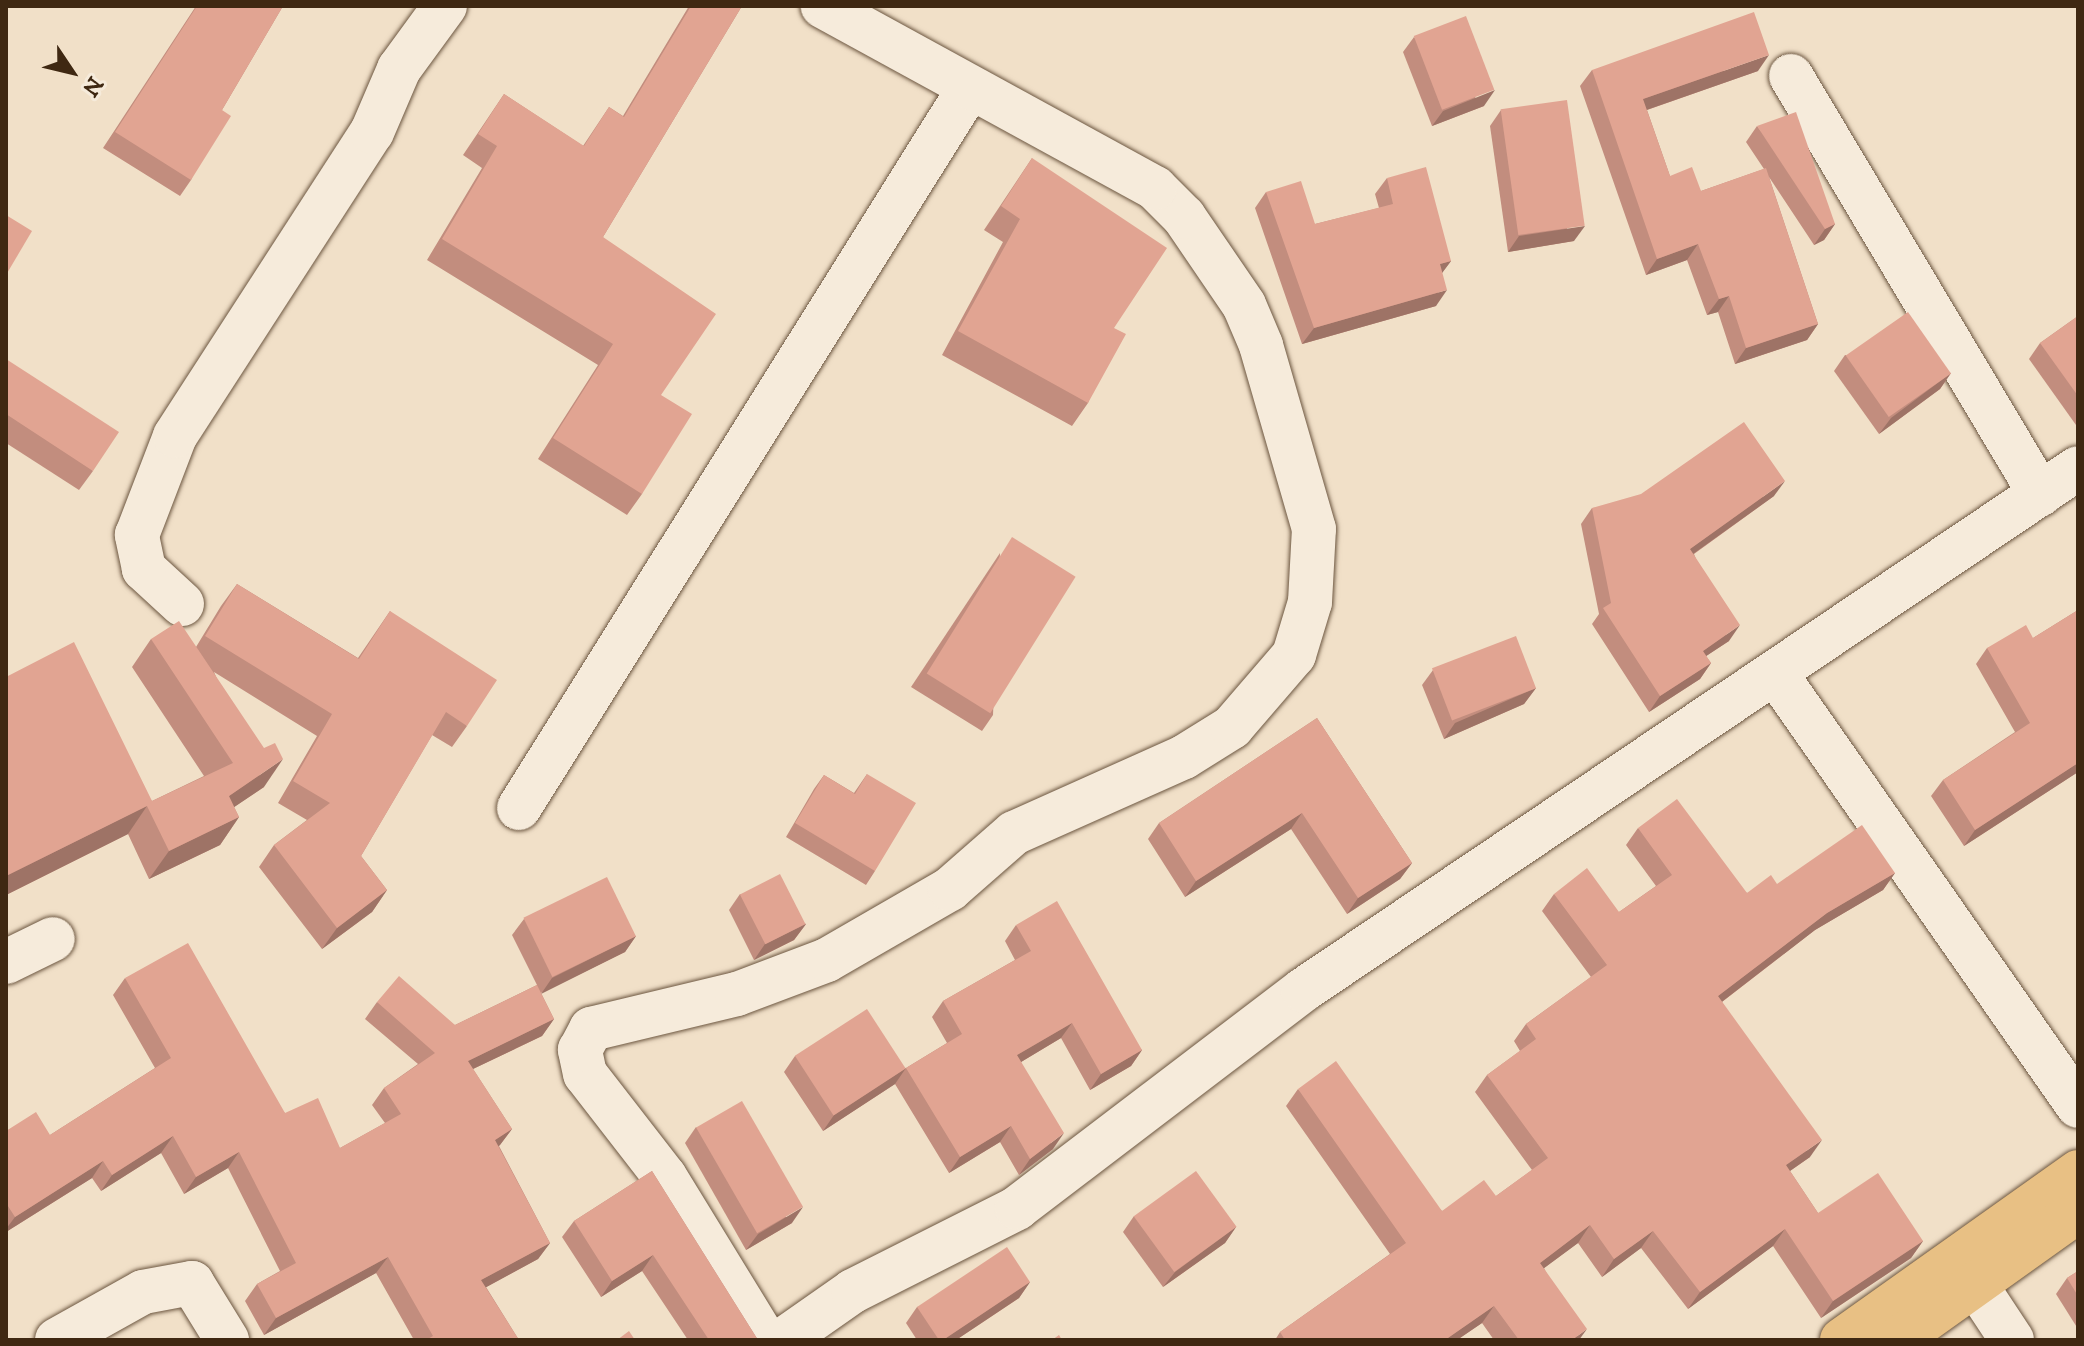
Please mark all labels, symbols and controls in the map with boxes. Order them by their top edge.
north arrow [32,32,112,112]
text: N [76,71,108,101]

